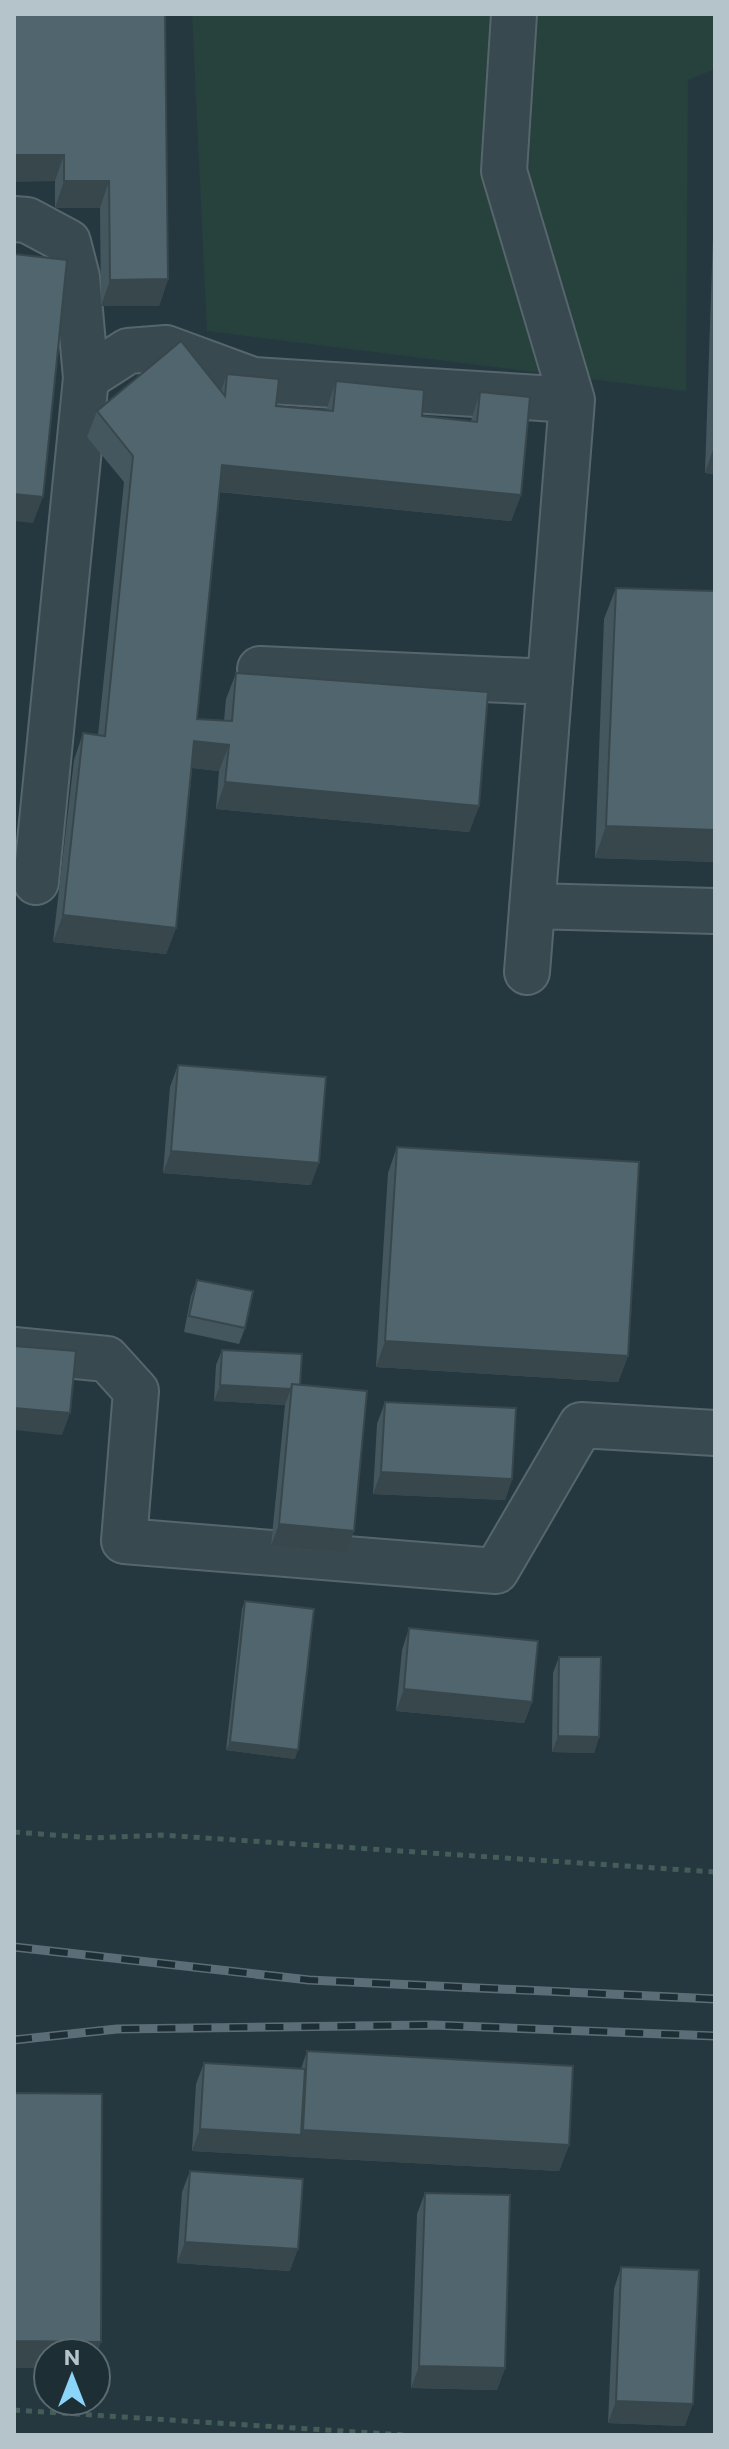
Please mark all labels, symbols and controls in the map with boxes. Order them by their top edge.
north arrow [32,2337,112,2417]
text: N [64,2343,80,2370]

